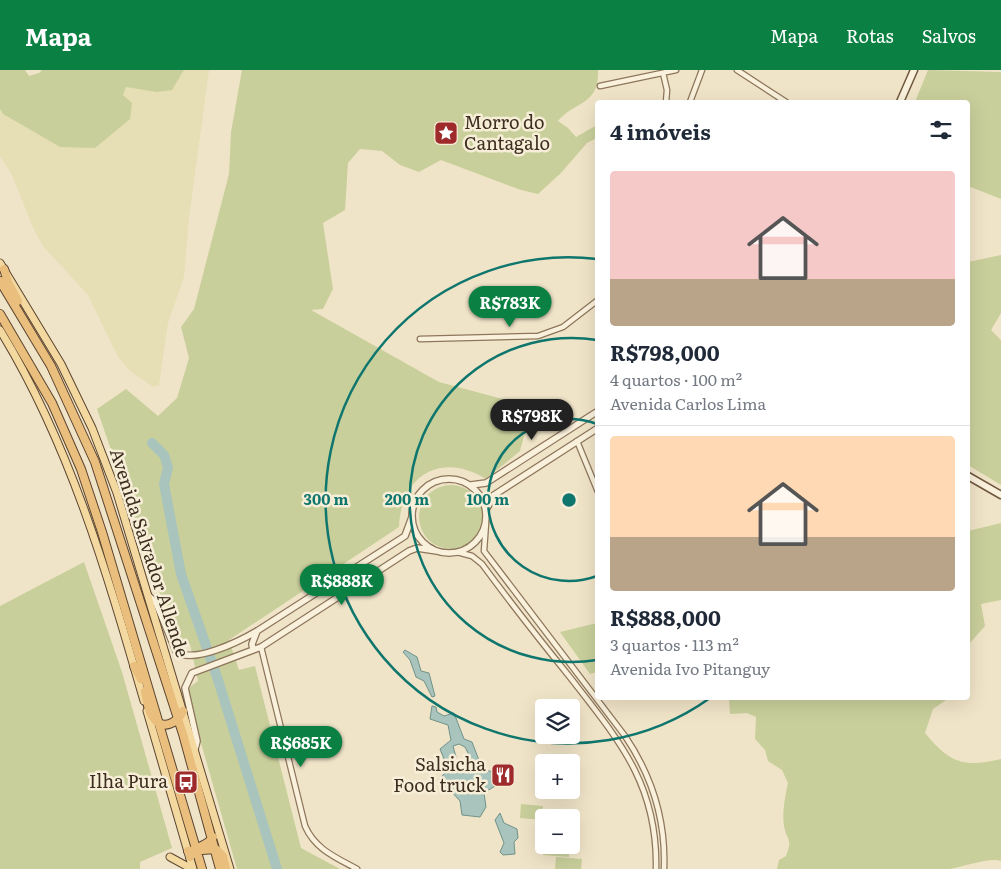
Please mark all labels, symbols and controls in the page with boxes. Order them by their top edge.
text: Mapa [25,18,92,53]
text: Mapa [770,22,818,49]
text: Rotas [846,22,894,49]
text: Salvos [922,22,976,49]
place label: Morro do Cantagalo [464,108,550,156]
text: 4 imóveis [610,115,711,146]
icon: filters [927,116,955,144]
place icon: Morro do Cantagalo [433,120,459,146]
icon: home [738,203,828,293]
pin: R$783K [469,286,551,328]
text: R$783K [480,290,540,314]
text: R$798,000 [610,336,720,367]
text: 4 quartos · 100 m² [610,367,742,391]
text: Avenida Carlos Lima [610,391,766,415]
pin: R$798K [491,398,573,441]
text: R$798K [501,403,563,427]
street label: Avenida Salvador Allende [104,444,197,661]
icon: home [738,469,828,559]
text: 300 m [304,487,348,510]
text: 200 m [385,487,429,510]
text: 100 m [467,487,509,510]
centre of rings [560,491,578,509]
pin: R$888K [301,564,383,606]
text: R$888K [311,568,373,592]
text: R$888,000 [610,601,721,632]
text: 3 quartos · 113 m² [610,632,739,656]
text: Avenida Ivo Pitanguy [610,656,770,680]
map controls [535,699,580,854]
button: layers [535,699,580,744]
pin: R$685K [260,726,342,768]
text: R$685K [270,730,332,754]
place label: Salsicha Food truck [393,750,487,798]
button: + [535,754,580,799]
restaurant icon: Salsicha Food truck [490,762,516,788]
place label: Ilha Pura [89,767,168,794]
bus stop icon: Ilha Pura [173,769,199,795]
button: − [535,809,580,854]

